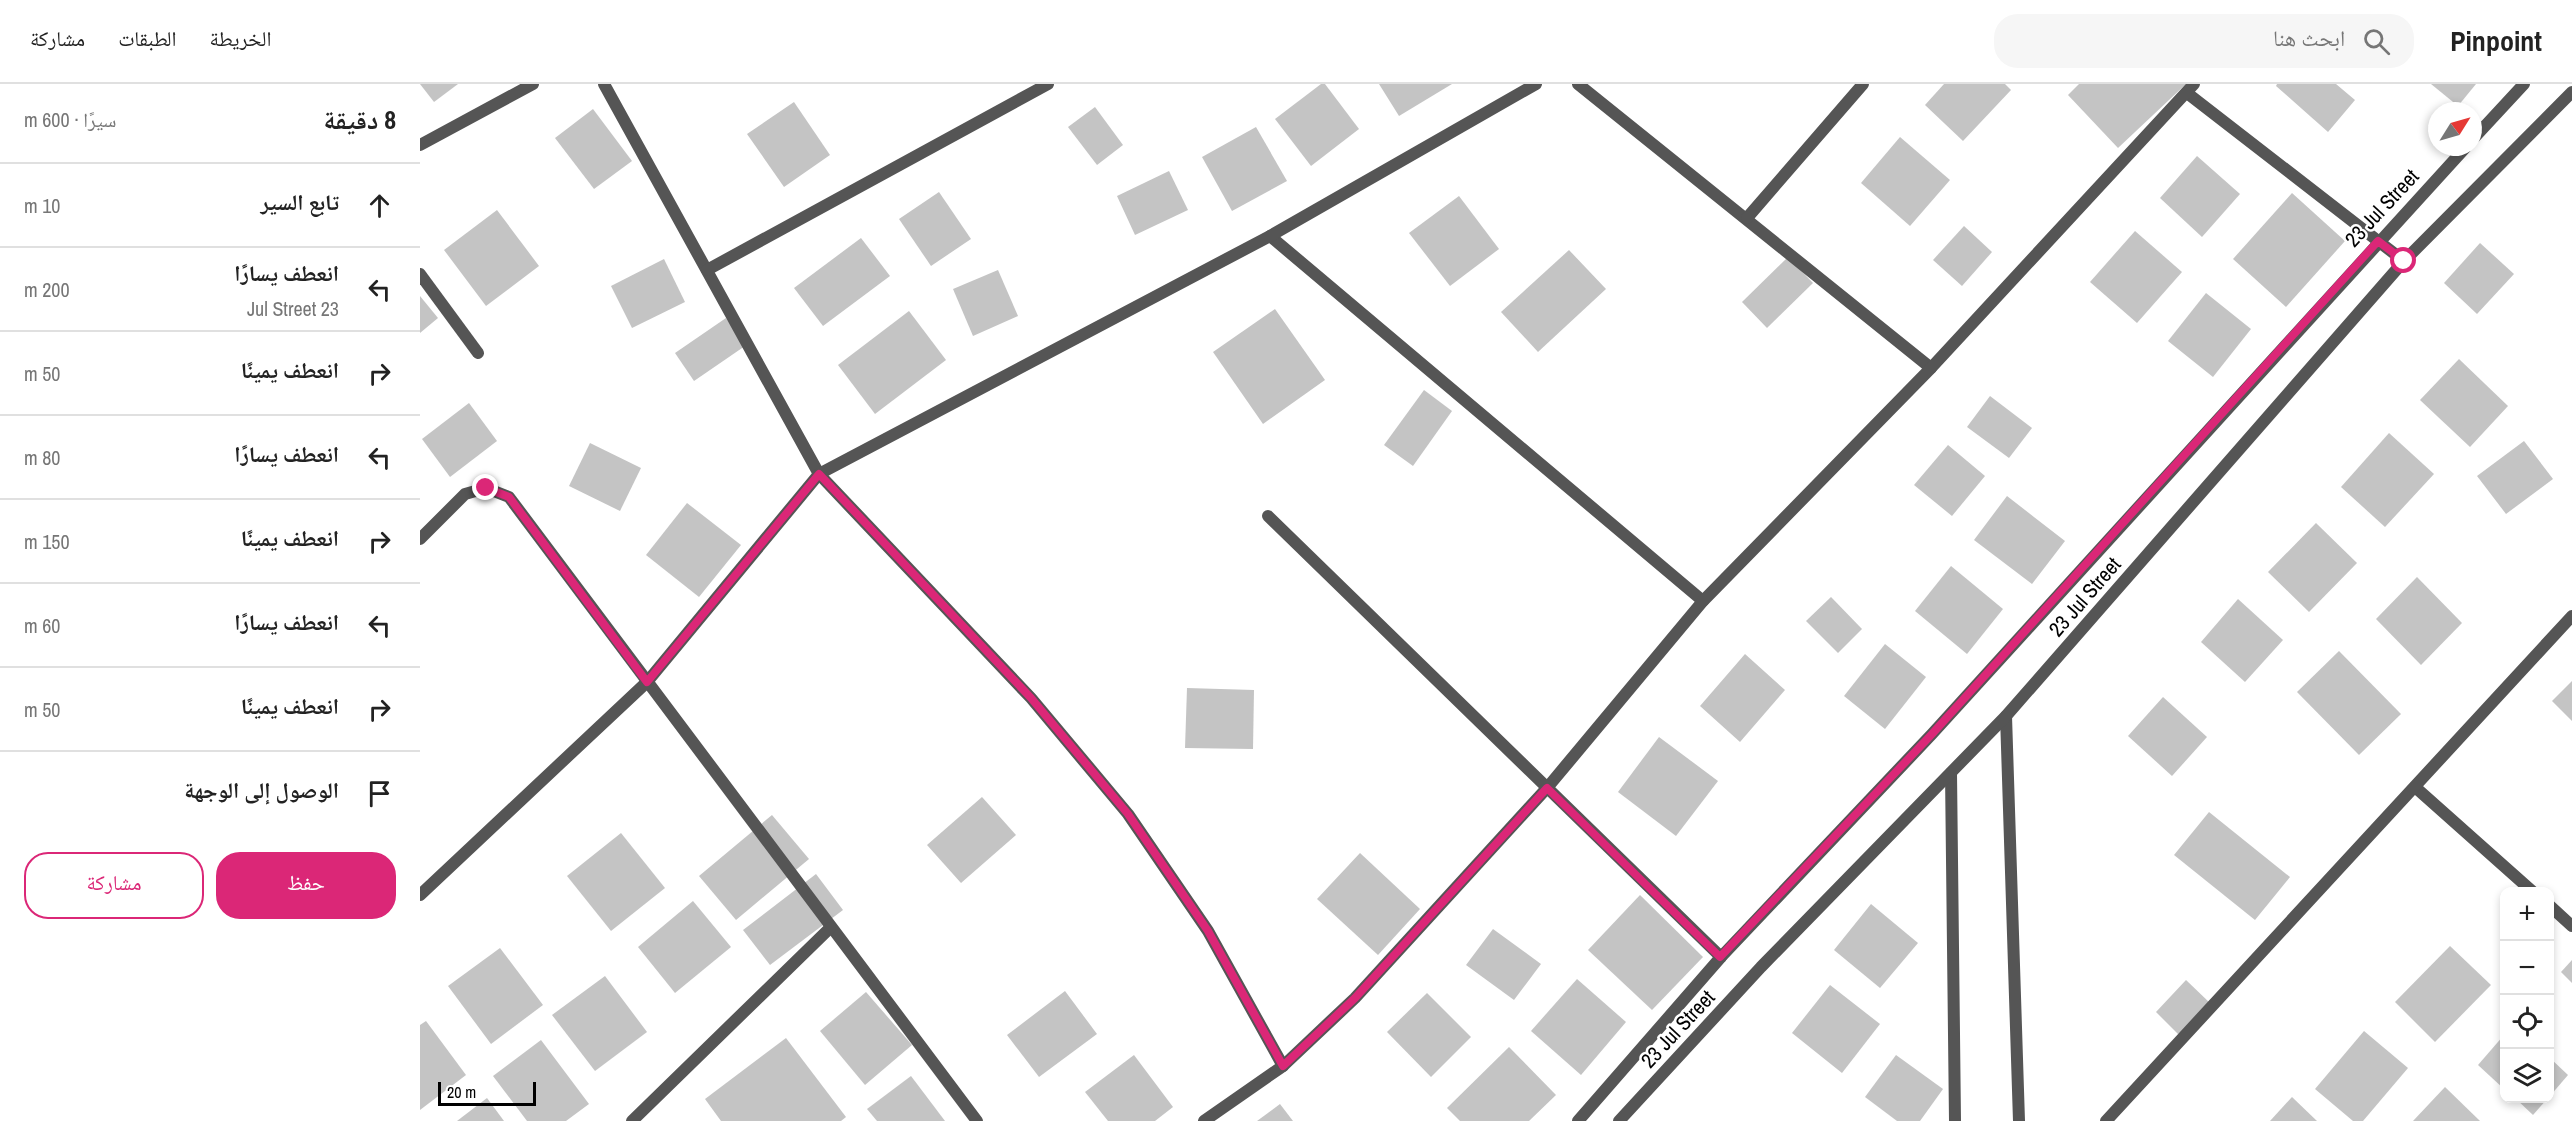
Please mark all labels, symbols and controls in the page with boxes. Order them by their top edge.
search box [1994,14,2414,68]
text: Pinpoint [2450,22,2542,60]
text: ابحث هنا [2273,23,2345,53]
text: مشاركة [30,24,85,53]
text: الطبقات [118,24,177,53]
text: الخريطة [210,24,271,53]
icon: search [2360,25,2393,58]
text: 8 دقيقة [324,102,396,137]
north arrow [2428,102,2482,156]
text: سيرًا · 600 m [24,106,117,133]
street label: 23 Jul Street [2338,162,2425,253]
text: تابع السير [261,187,339,217]
icon: ahead [363,189,396,222]
text: 10 m [24,192,60,219]
route start [2390,247,2416,273]
text: انعطف يسارًا [234,258,339,288]
icon: left [363,273,396,306]
text: 200 m [24,276,70,303]
text: 23 Jul Street [247,295,339,322]
text: انعطف يمينًا [241,355,339,385]
icon: right [363,357,396,390]
text: 50 m [24,360,60,387]
text: انعطف يسارًا [234,439,339,469]
icon: left [363,441,396,474]
text: 80 m [24,444,60,471]
route end [472,474,498,500]
text: انعطف يمينًا [241,523,339,553]
icon: right [363,525,396,558]
text: 150 m [24,528,70,555]
street label: 23 Jul Street [2042,551,2127,643]
text: انعطف يسارًا [234,607,339,637]
icon: left [363,609,396,642]
text: 60 m [24,612,60,639]
text: انعطف يمينًا [241,691,339,721]
icon: right [363,693,396,726]
text: 50 m [24,696,60,723]
text: الوصول إلى الوجهة [184,775,339,805]
icon: arrive [363,777,396,810]
button: مشاركة [24,852,204,919]
button: حفظ [216,852,396,919]
map controls [2500,887,2554,1103]
button: + [2500,887,2554,941]
button: − [2500,941,2554,995]
street label: 23 Jul Street [1634,983,1721,1074]
button: locate [2500,995,2554,1049]
button: layers [2500,1049,2554,1103]
scale bar [438,1079,536,1106]
text: 20 m [447,1081,476,1103]

